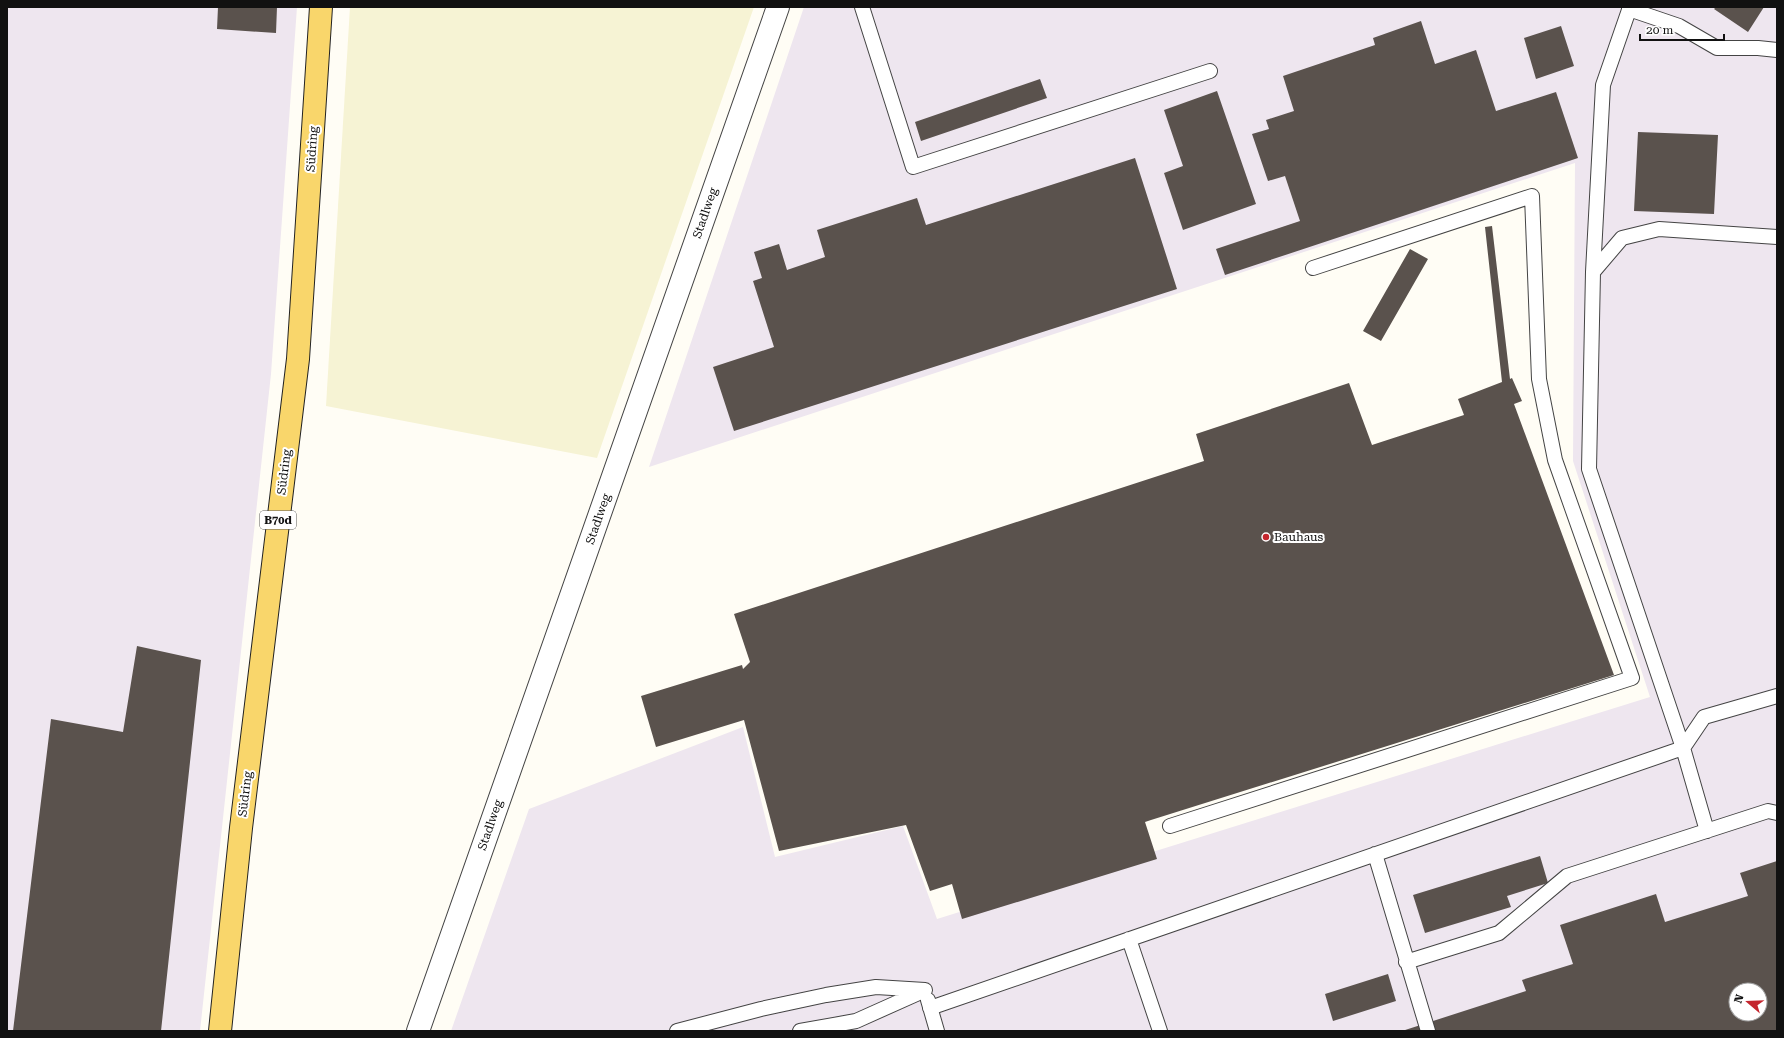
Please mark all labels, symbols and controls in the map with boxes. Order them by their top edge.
scale bar [1640,16,1724,42]
text: 20 m [1646,23,1673,37]
street label: Südring [303,125,321,172]
street label: Stadlweg [690,186,720,240]
street label: Südring [274,448,294,496]
street label: Stadlweg [583,492,613,546]
road number: B70d [260,511,296,529]
place label: Bauhaus [1274,530,1324,544]
marker: Bauhaus [1261,532,1271,542]
street label: Südring [235,770,255,818]
street label: Stadlweg [475,798,505,852]
north arrow [1728,982,1768,1022]
text: N [1731,992,1747,1005]

